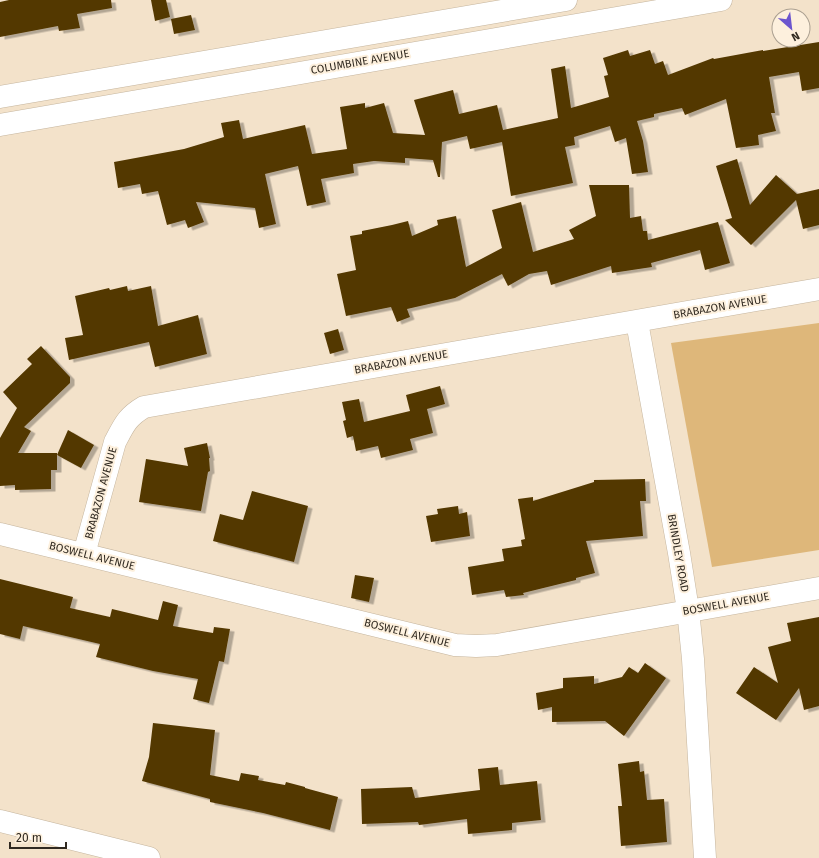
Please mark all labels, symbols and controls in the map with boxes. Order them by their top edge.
north arrow [771,8,811,48]
text: N [789,29,802,44]
street label: COLUMBINE AVENUE [310,47,410,77]
street label: BRABAZON AVENUE [672,292,768,322]
street label: BRABAZON AVENUE [353,347,449,377]
street label: BRABAZON AVENUE [82,445,120,541]
street label: BRINDLEY ROAD [665,513,691,593]
street label: BOSWELL AVENUE [48,539,136,573]
street label: BOSWELL AVENUE [682,590,771,618]
street label: BOSWELL AVENUE [363,616,451,650]
scale bar [10,824,66,850]
text: 20 m [16,831,42,845]

